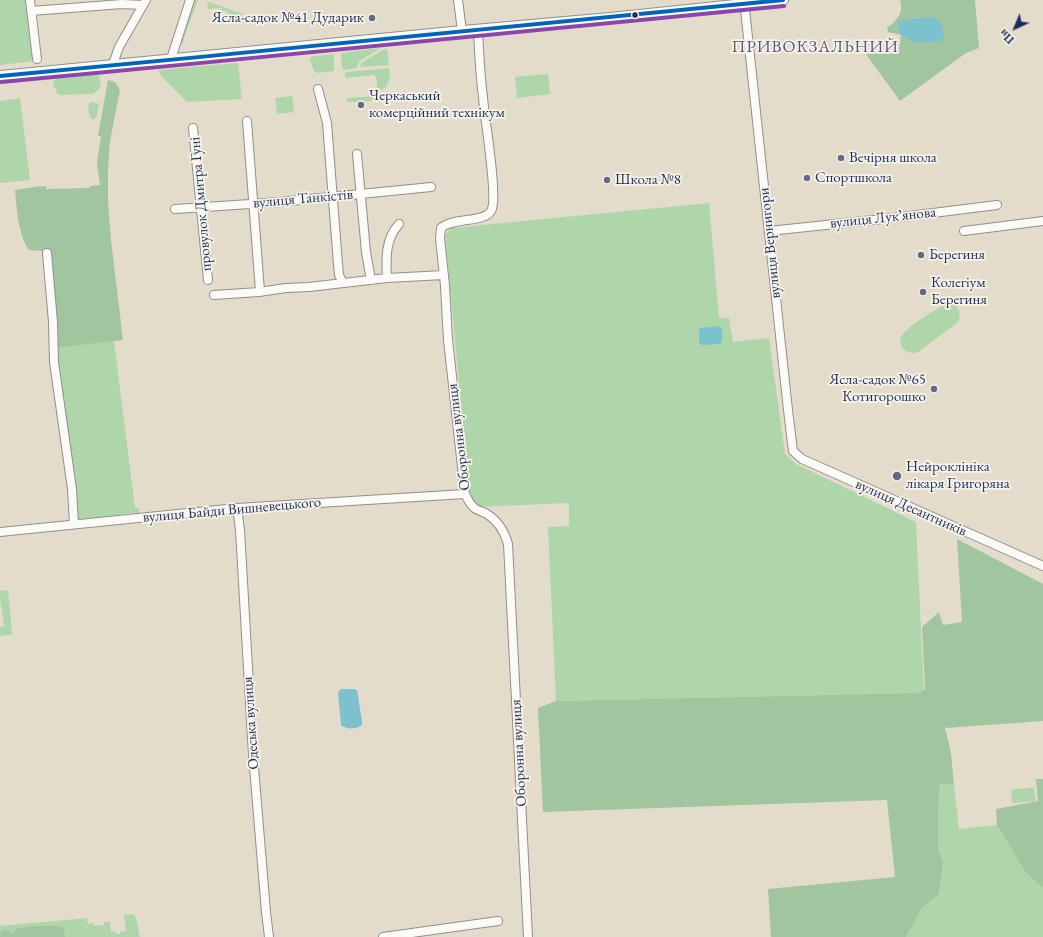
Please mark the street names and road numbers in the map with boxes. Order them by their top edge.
street label: провулок Дмитра Гуні [186,136,216,272]
street label: вулиця Танкістів [252,186,354,212]
street label: вулиця Вернигори [755,187,785,299]
street label: вулиця Лукʼянова [829,203,937,233]
street label: Оборонна вулиця [444,382,474,492]
street label: вулиця Десантників [853,475,969,541]
street label: вулиця Байди Вишневецького [142,493,322,527]
street label: Одеська вулиця [239,676,263,770]
street label: Оборонна вулиця [507,699,531,807]

